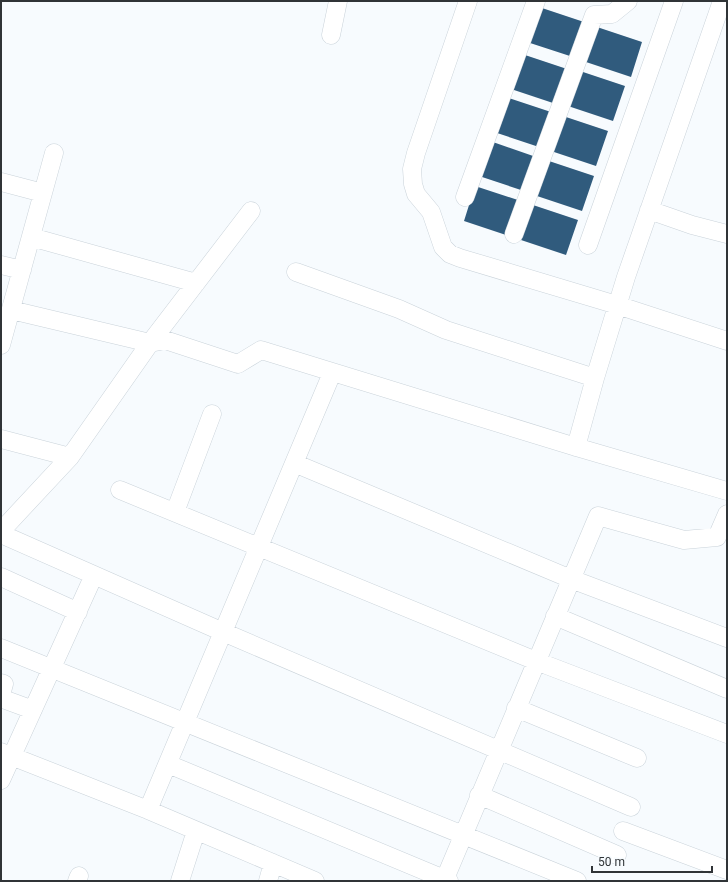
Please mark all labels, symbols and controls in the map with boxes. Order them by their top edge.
scale bar [592,848,712,874]
text: 50 m [598,855,625,869]

